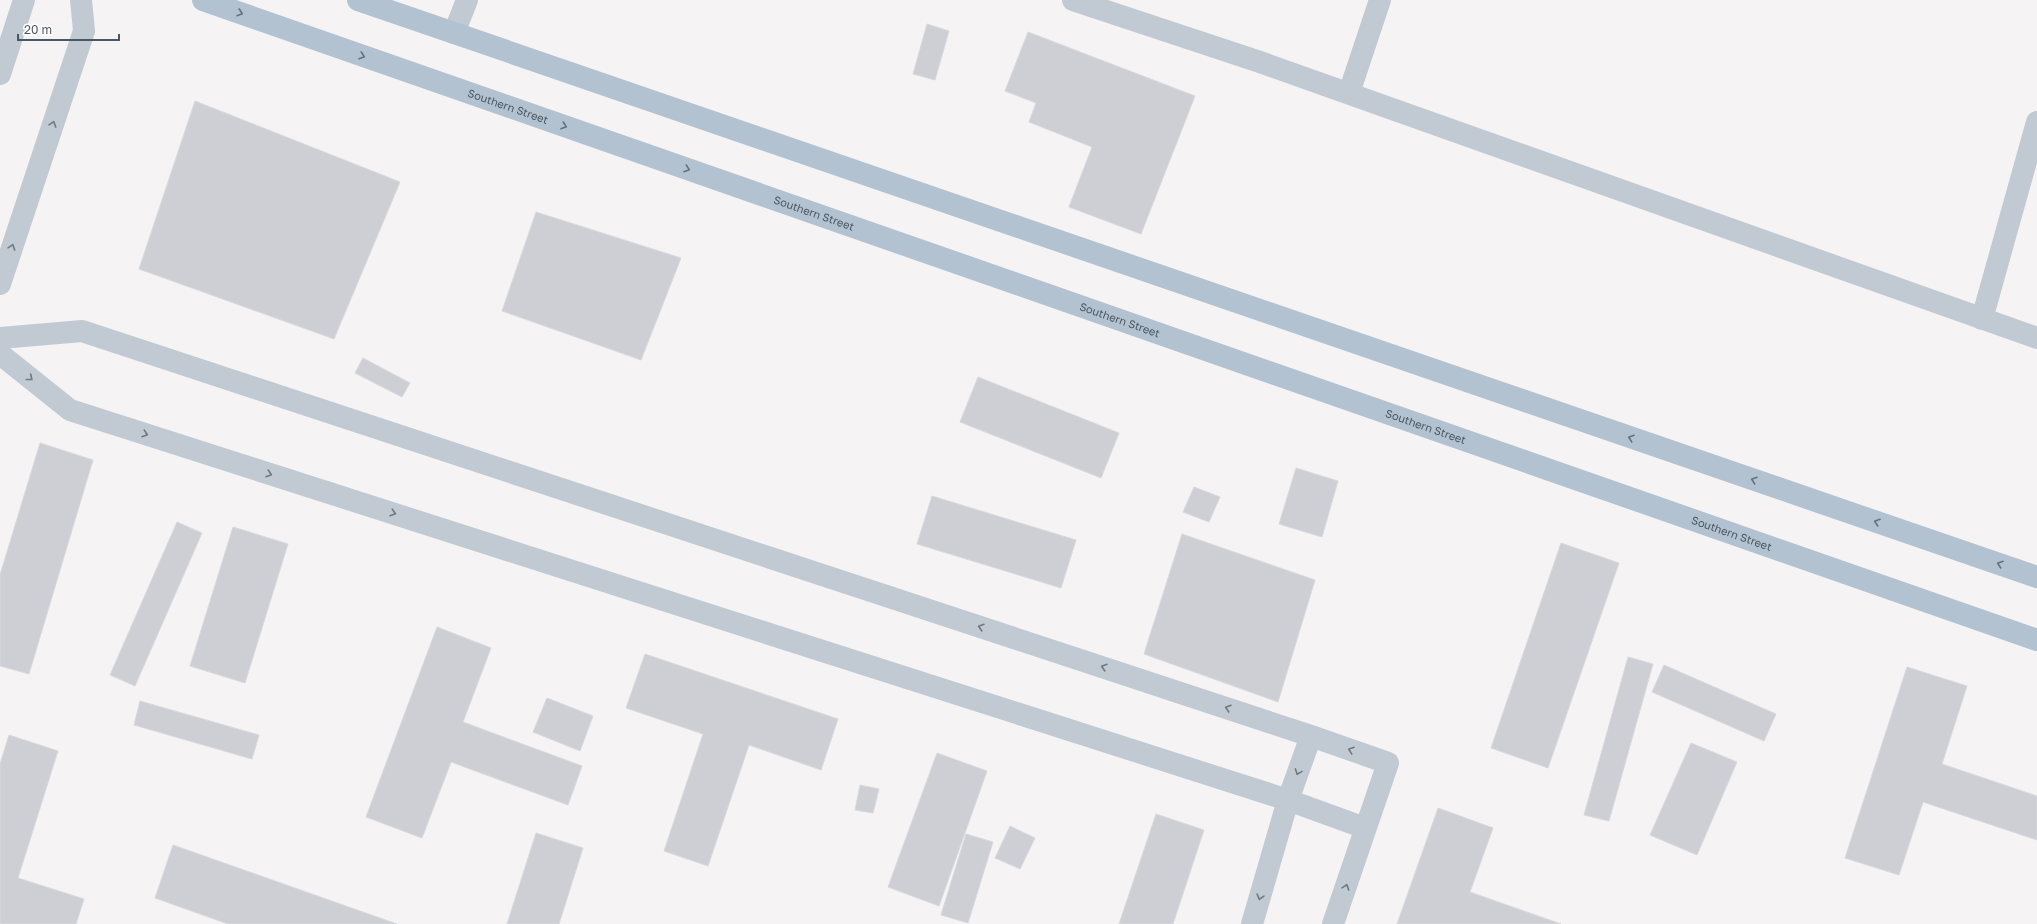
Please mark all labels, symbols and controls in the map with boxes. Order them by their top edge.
one-way arrow [236,8,243,17]
scale bar [18,16,119,42]
text: 20 m [24,22,52,37]
one-way arrow [359,51,366,59]
street label: Southern Street [466,86,550,126]
one-way arrow [48,120,57,127]
one-way arrow [561,122,568,130]
one-way arrow [683,164,690,173]
street label: Southern Street [772,193,856,233]
one-way arrow [7,244,16,251]
street label: Southern Street [1078,299,1162,339]
one-way arrow [26,373,33,380]
street label: Southern Street [1384,406,1468,446]
one-way arrow [142,429,149,438]
one-way arrow [1628,434,1635,442]
one-way arrow [266,469,273,477]
one-way arrow [1751,476,1758,485]
one-way arrow [389,508,396,517]
street label: Southern Street [1690,513,1774,553]
one-way arrow [1874,518,1881,527]
one-way arrow [1997,561,2004,569]
one-way arrow [977,623,984,632]
one-way arrow [1101,664,1108,672]
one-way arrow [1224,704,1231,713]
one-way arrow [1347,746,1354,754]
one-way arrow [1294,769,1303,776]
one-way arrow [1341,884,1350,891]
one-way arrow [1256,893,1265,900]

